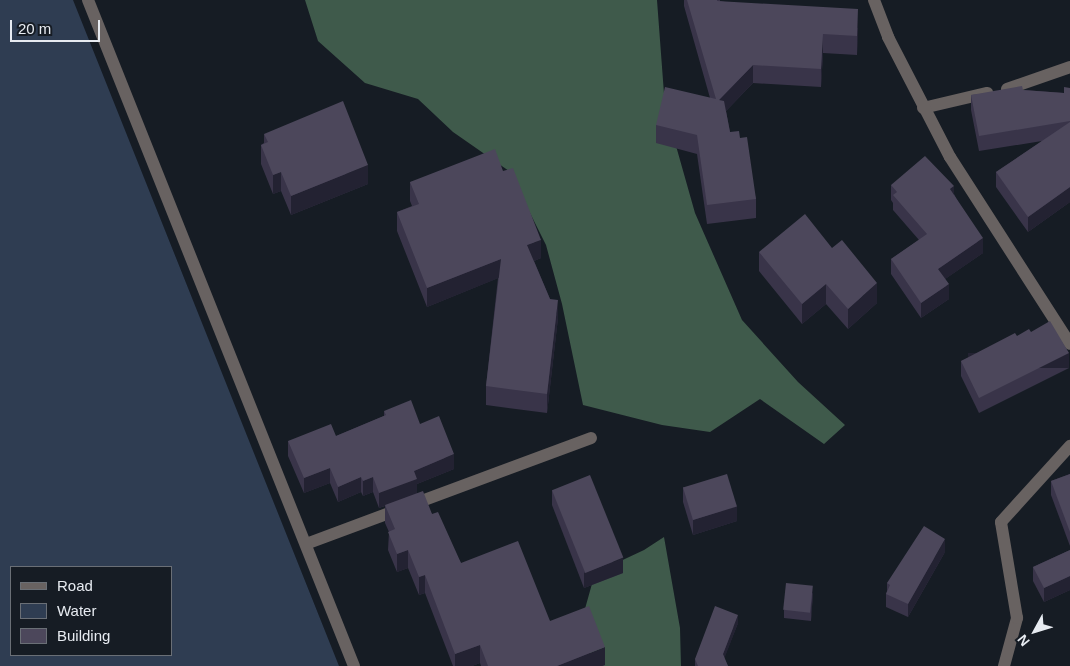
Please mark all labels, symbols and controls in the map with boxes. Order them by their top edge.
scale bar [12,10,102,42]
text: 20 m [18,20,51,37]
legend [10,566,172,656]
text: Road [57,577,93,594]
text: Water [57,602,96,619]
north arrow [1010,606,1060,656]
text: Building [57,627,110,644]
text: N [1014,631,1033,649]

